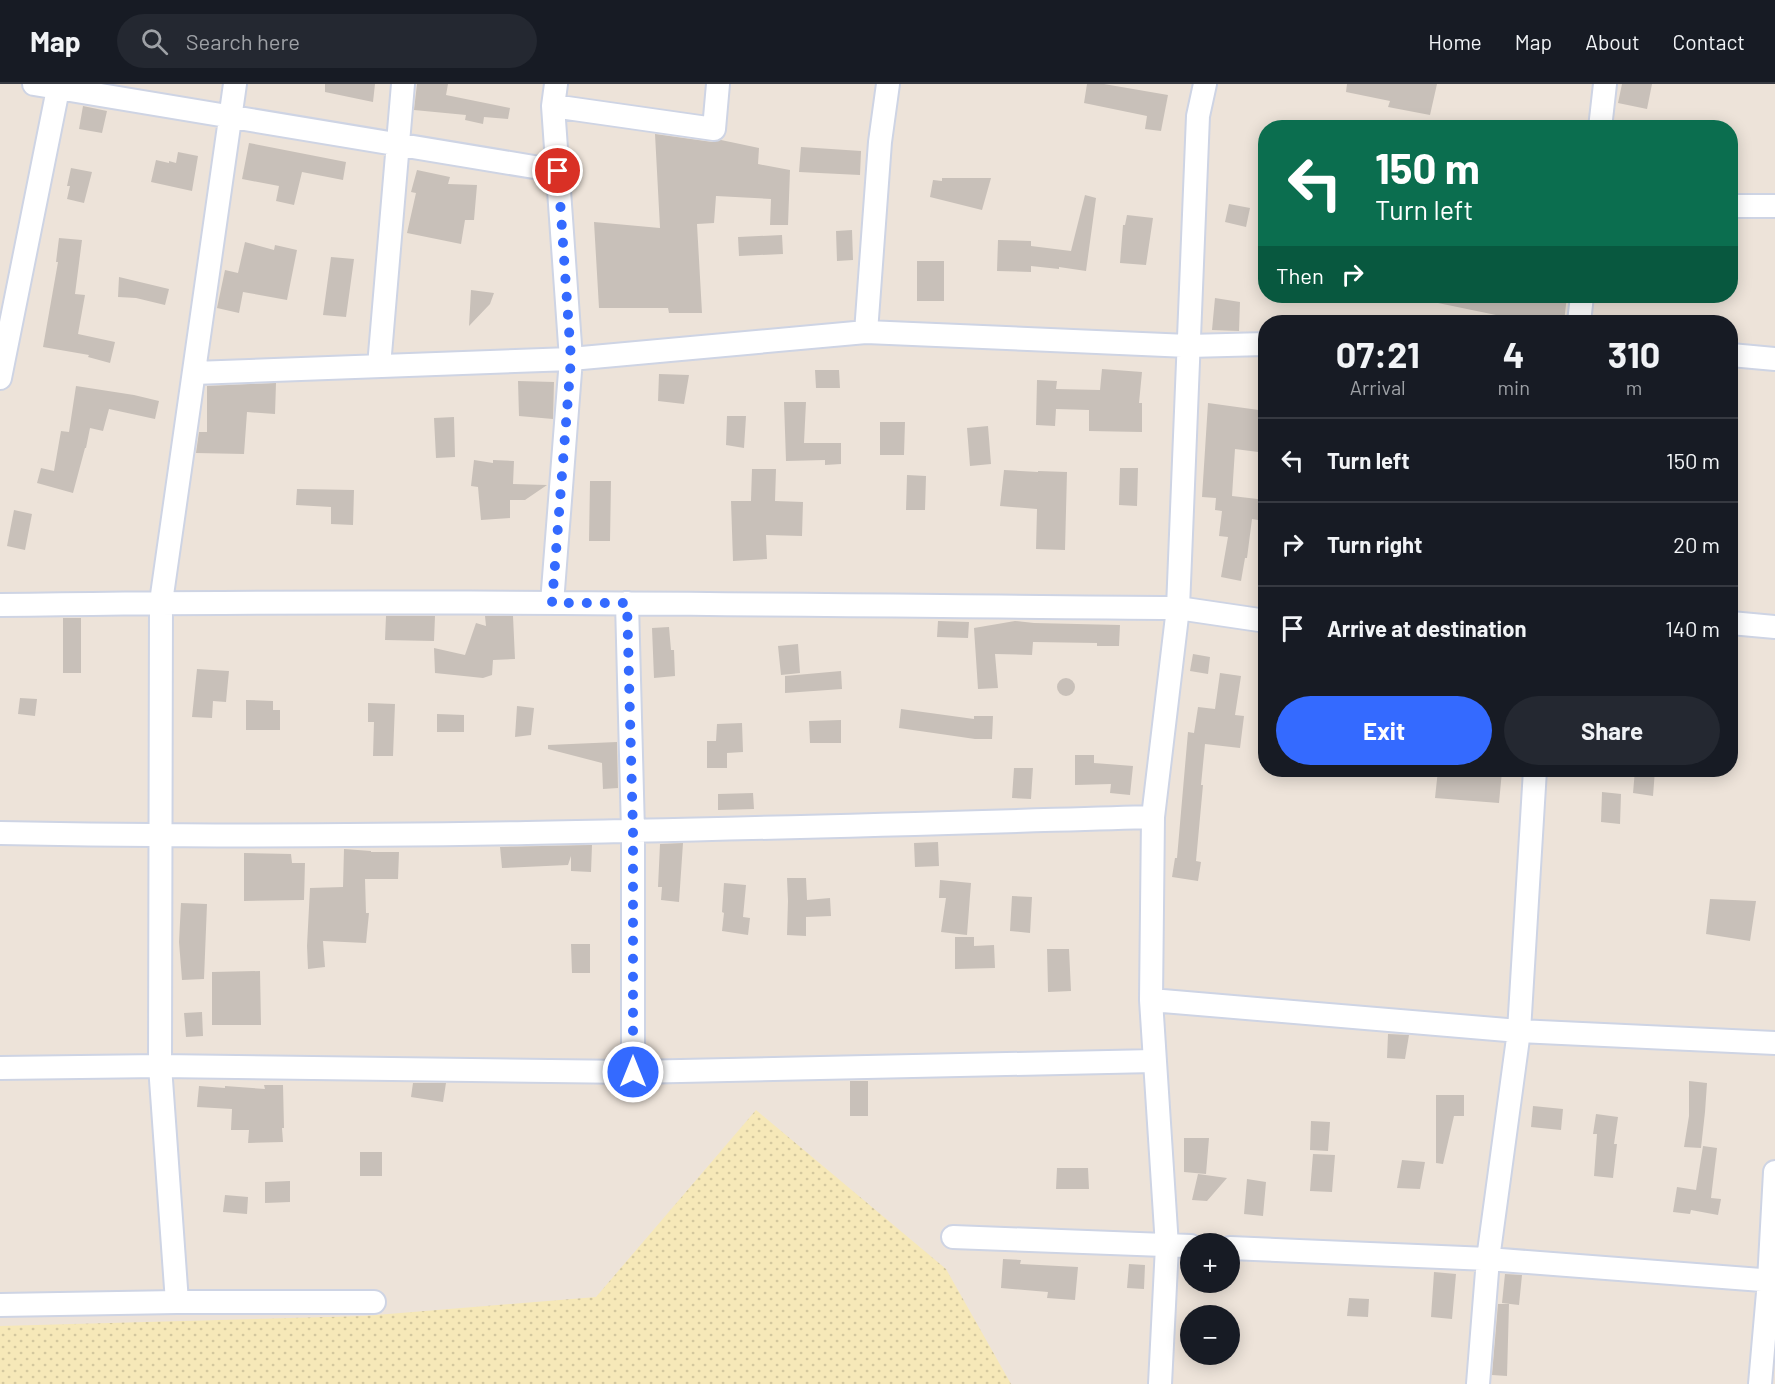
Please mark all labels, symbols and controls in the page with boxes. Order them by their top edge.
search box [117,14,537,68]
text: Map [30,24,81,58]
icon: search [138,25,171,58]
text: Search here [186,28,300,54]
text: Home [1428,29,1482,54]
text: Map [1515,29,1552,54]
text: About [1585,29,1640,54]
text: Contact [1673,29,1745,54]
text: 150 m [1375,142,1480,192]
icon: left [1276,144,1354,222]
pin [532,145,583,196]
icon: arrive [541,154,574,187]
text: Turn left [1375,193,1473,225]
icon: right [1336,258,1369,291]
text: Then [1276,262,1324,288]
text: 07:21 [1336,332,1420,375]
text: 4 [1503,332,1525,375]
text: 310 [1608,332,1660,375]
text: Arrival [1350,375,1406,399]
text: min [1498,375,1530,399]
text: m [1626,375,1642,399]
icon: left [1276,444,1309,477]
text: Turn left [1327,447,1410,473]
text: 150 m [1666,447,1720,473]
icon: right [1276,528,1309,561]
text: Turn right [1327,531,1422,557]
text: 20 m [1673,531,1720,557]
icon: arrive [1276,612,1309,645]
text: Arrive at destination [1327,615,1526,641]
text: 140 m [1665,615,1720,641]
button: Exit [1276,696,1492,765]
button: Share [1504,696,1720,765]
position arrow [601,1040,665,1104]
map controls [1180,1233,1240,1365]
button: + [1180,1233,1240,1293]
button: − [1180,1305,1240,1365]

